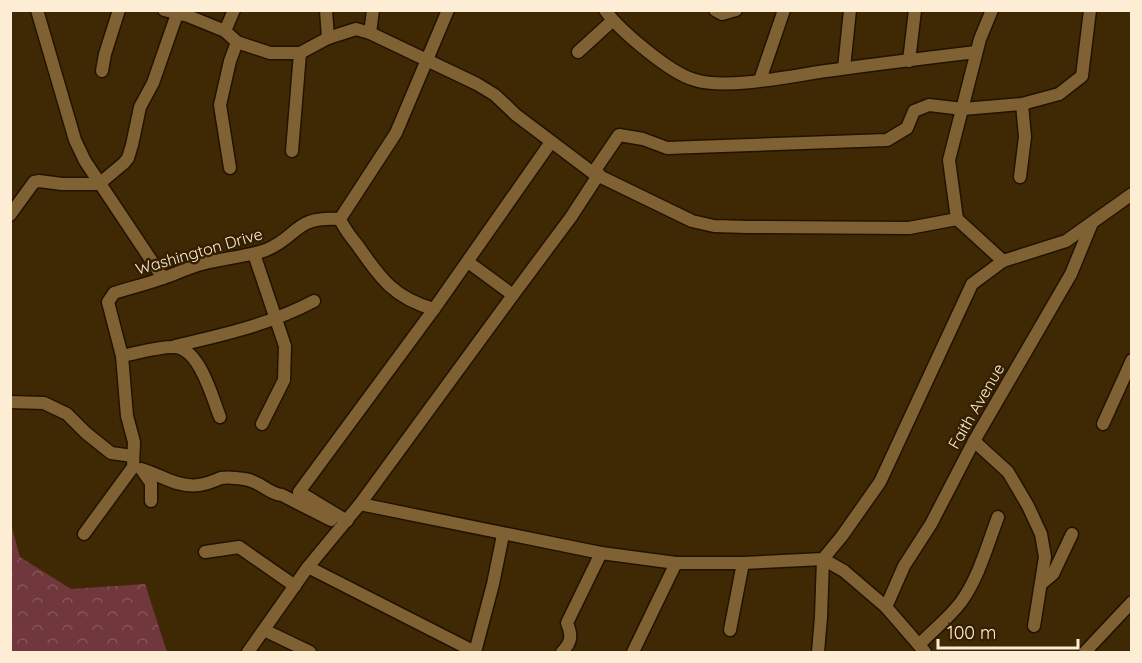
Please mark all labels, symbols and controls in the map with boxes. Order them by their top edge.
street label: Washington Drive [133,223,265,279]
street label: Faith Avenue [943,360,1009,452]
scale bar [938,612,1078,650]
text: 100 m [947,621,996,644]

